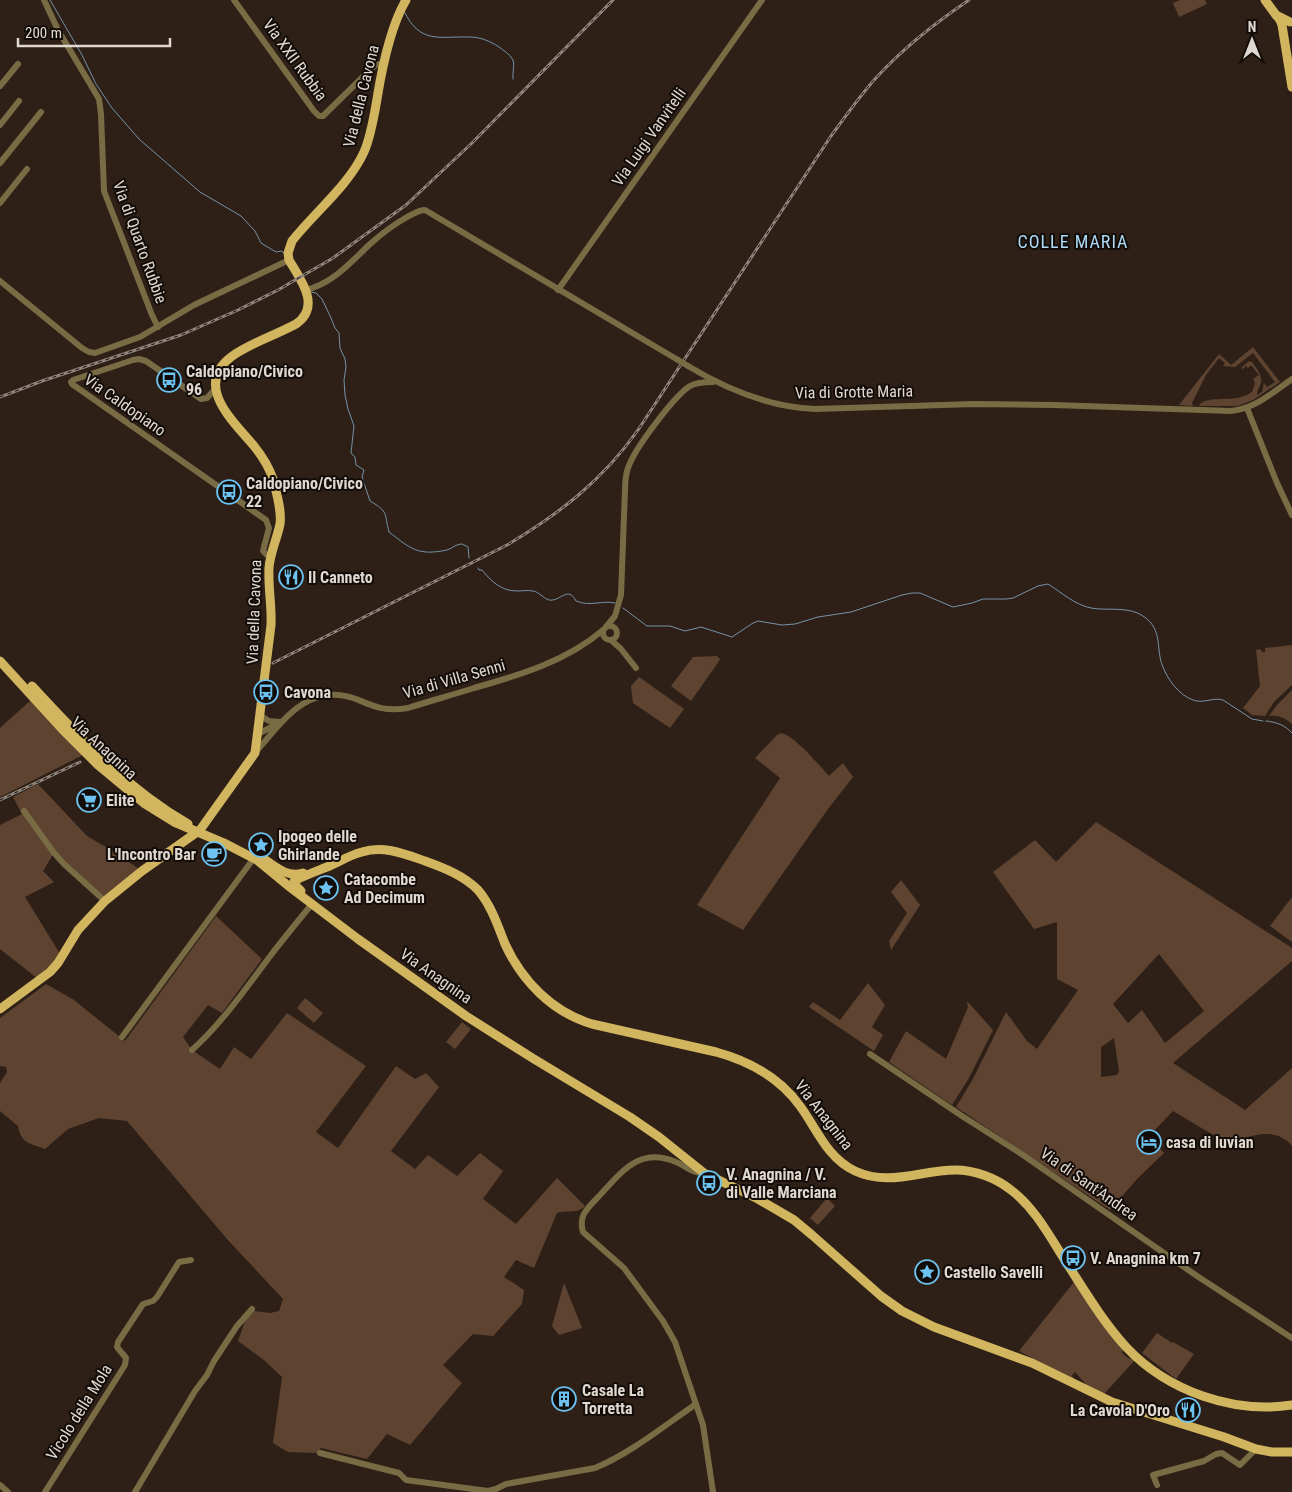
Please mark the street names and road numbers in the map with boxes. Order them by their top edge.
street label: Via XXII Rubbia [259,15,331,105]
street label: Via della Cavona [339,43,383,149]
street label: Via Luigi Vanvitelli [608,84,690,190]
street label: Via di Quarto Rubbie [109,178,171,306]
street label: Via Caldopiano [80,370,170,440]
street label: Via di Grotte Maria [795,381,913,403]
street label: Via della Cavona [243,559,265,665]
street label: Via di Villa Senni [401,655,507,703]
street label: Via Anagnina [67,713,141,783]
street label: Via Anagnina [396,944,476,1008]
street label: Via Anagnina [791,1076,857,1154]
street label: Via di Sant'Andrea [1037,1143,1141,1225]
street label: Vicolo della Mola [42,1361,116,1463]

